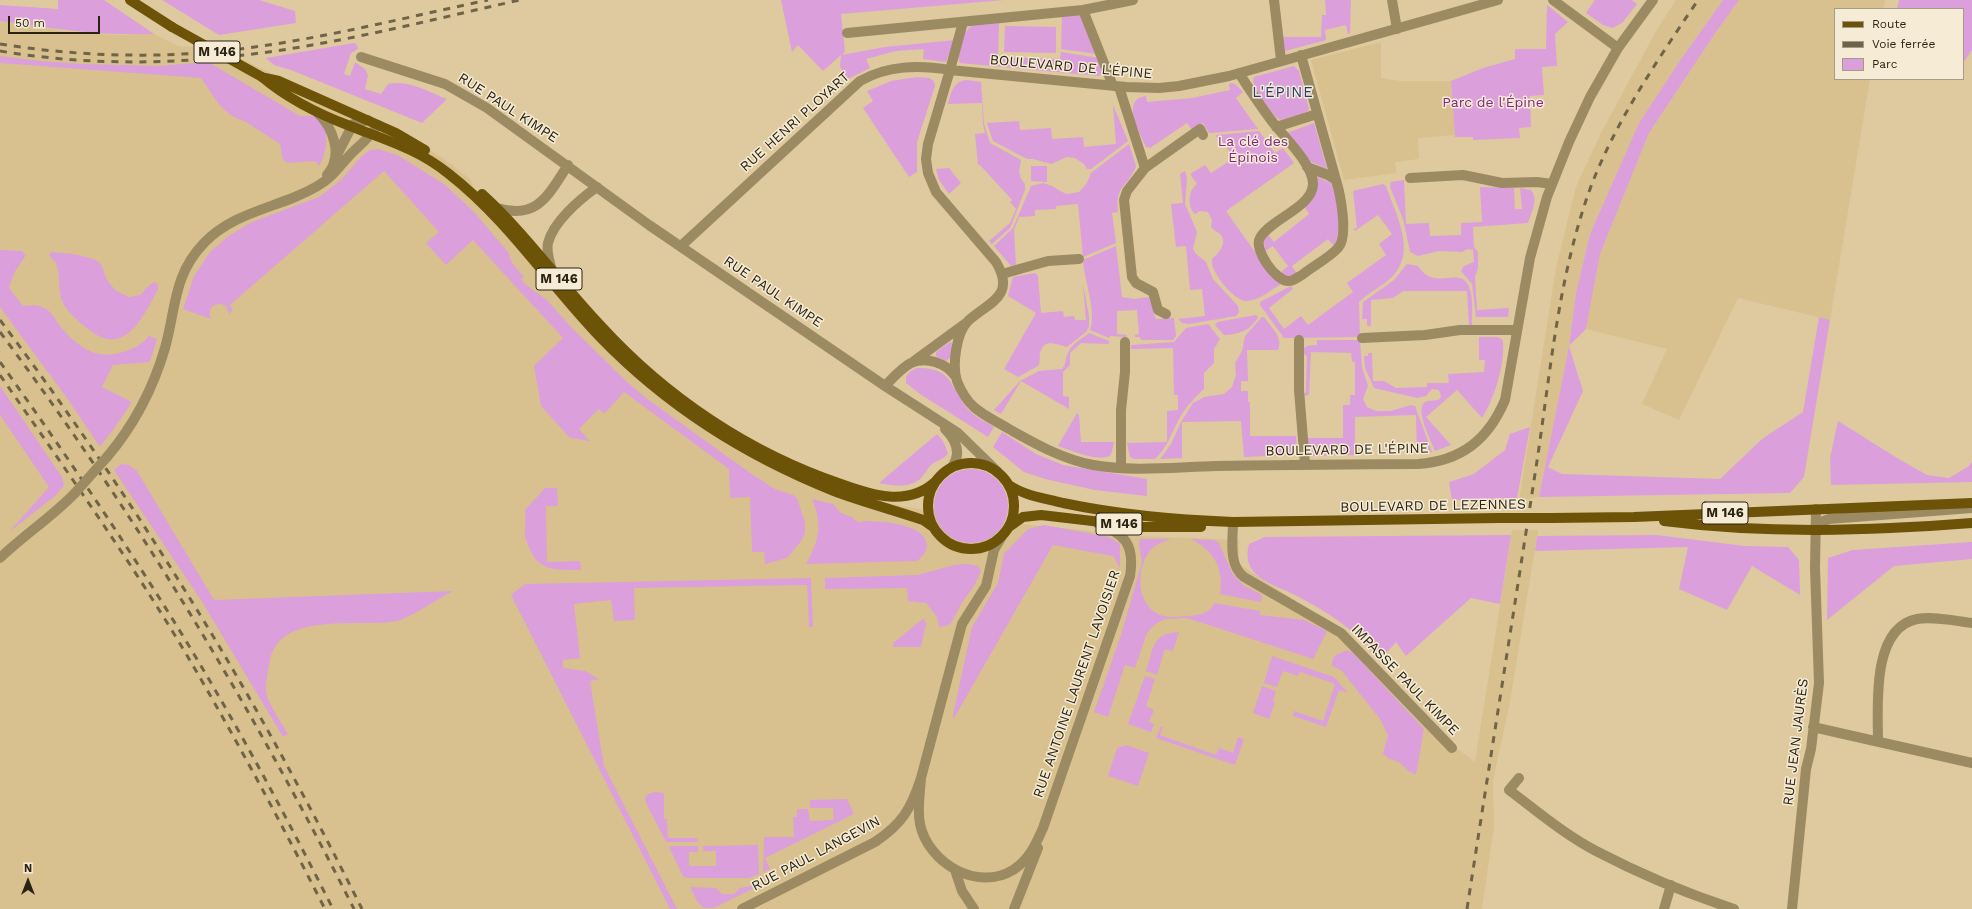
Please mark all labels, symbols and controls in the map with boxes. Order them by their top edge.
scale bar [10,8,102,34]
legend [1834,8,1964,80]
text: 50 m [15,16,45,30]
text: Route [1872,17,1906,31]
text: Voie ferrée [1872,37,1935,51]
road number: M 146 [194,41,240,63]
street label: BOULEVARD DE L'ÉPINE [989,52,1153,82]
text: Parc [1872,57,1898,71]
street label: RUE PAUL KIMPE [455,69,561,147]
street label: RUE HENRI PLOYART [737,69,853,175]
district label: L'ÉPINE [1252,84,1314,102]
park label: Parc de l'Épine [1442,95,1544,111]
park label: La clé des Épinois [1218,134,1288,166]
street label: RUE PAUL KIMPE [720,253,826,331]
road number: M 146 [536,268,582,290]
street label: BOULEVARD DE L'ÉPINE [1265,440,1429,460]
street label: BOULEVARD DE LEZENNES [1340,496,1526,516]
road number: M 146 [1702,502,1748,524]
road number: M 146 [1096,513,1142,535]
street label: RUE ANTOINE LAURENT LAVOISIER [1030,568,1124,800]
street label: IMPASSE PAUL KIMPE [1348,621,1462,739]
street label: RUE JEAN JAURÈS [1780,678,1812,806]
street label: RUE PAUL LANGEVIN [749,813,883,895]
north arrow [8,861,48,901]
text: N [24,862,32,875]

